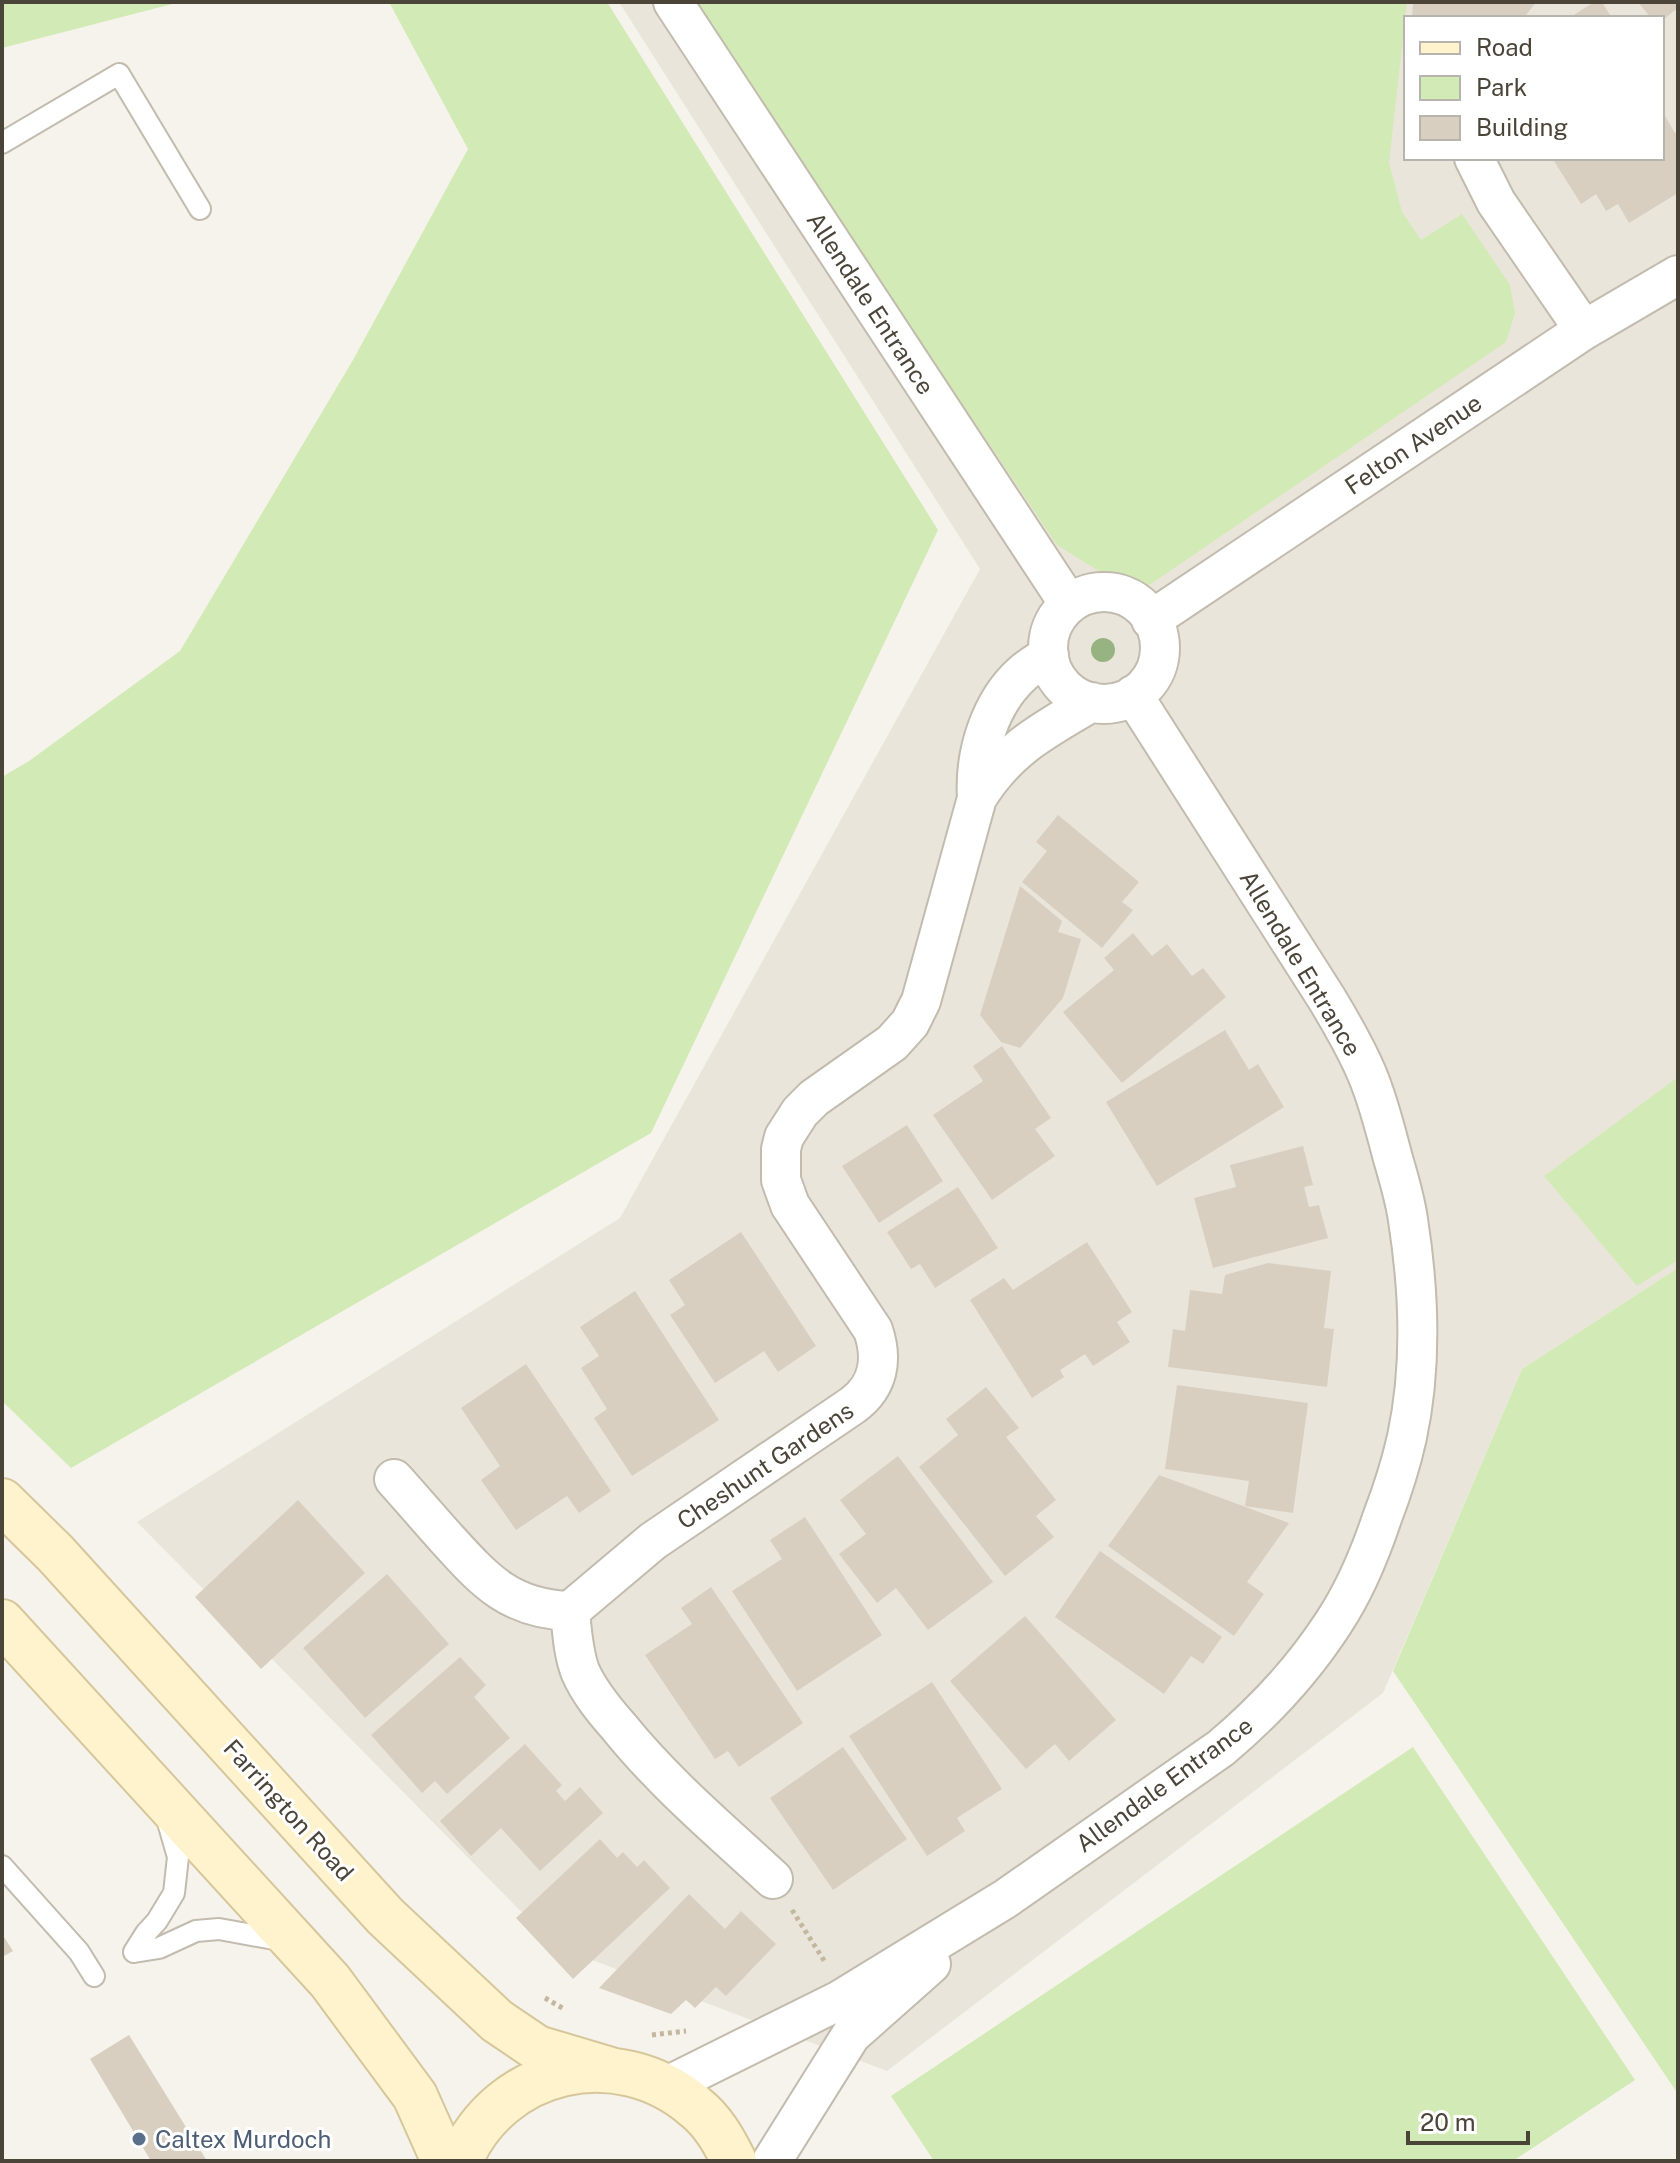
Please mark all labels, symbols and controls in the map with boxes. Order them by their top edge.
legend [1404,16,1664,160]
text: Road [1476,33,1533,61]
text: Park [1476,73,1527,101]
text: Building [1476,113,1568,141]
street label: Allendale Entrance [802,207,940,399]
street label: Felton Avenue [1339,388,1487,500]
street label: Allendale Entrance [1235,865,1367,1061]
street label: Cheshunt Gardens [672,1396,858,1534]
street label: Allendale Entrance [1070,1711,1258,1857]
street label: Farrington Road [218,1734,360,1886]
scale bar [1408,2095,1528,2145]
text: 20 m [1420,2108,1476,2136]
place label: Caltex Murdoch [155,2125,331,2153]
marker: Caltex Murdoch [130,2130,148,2148]

